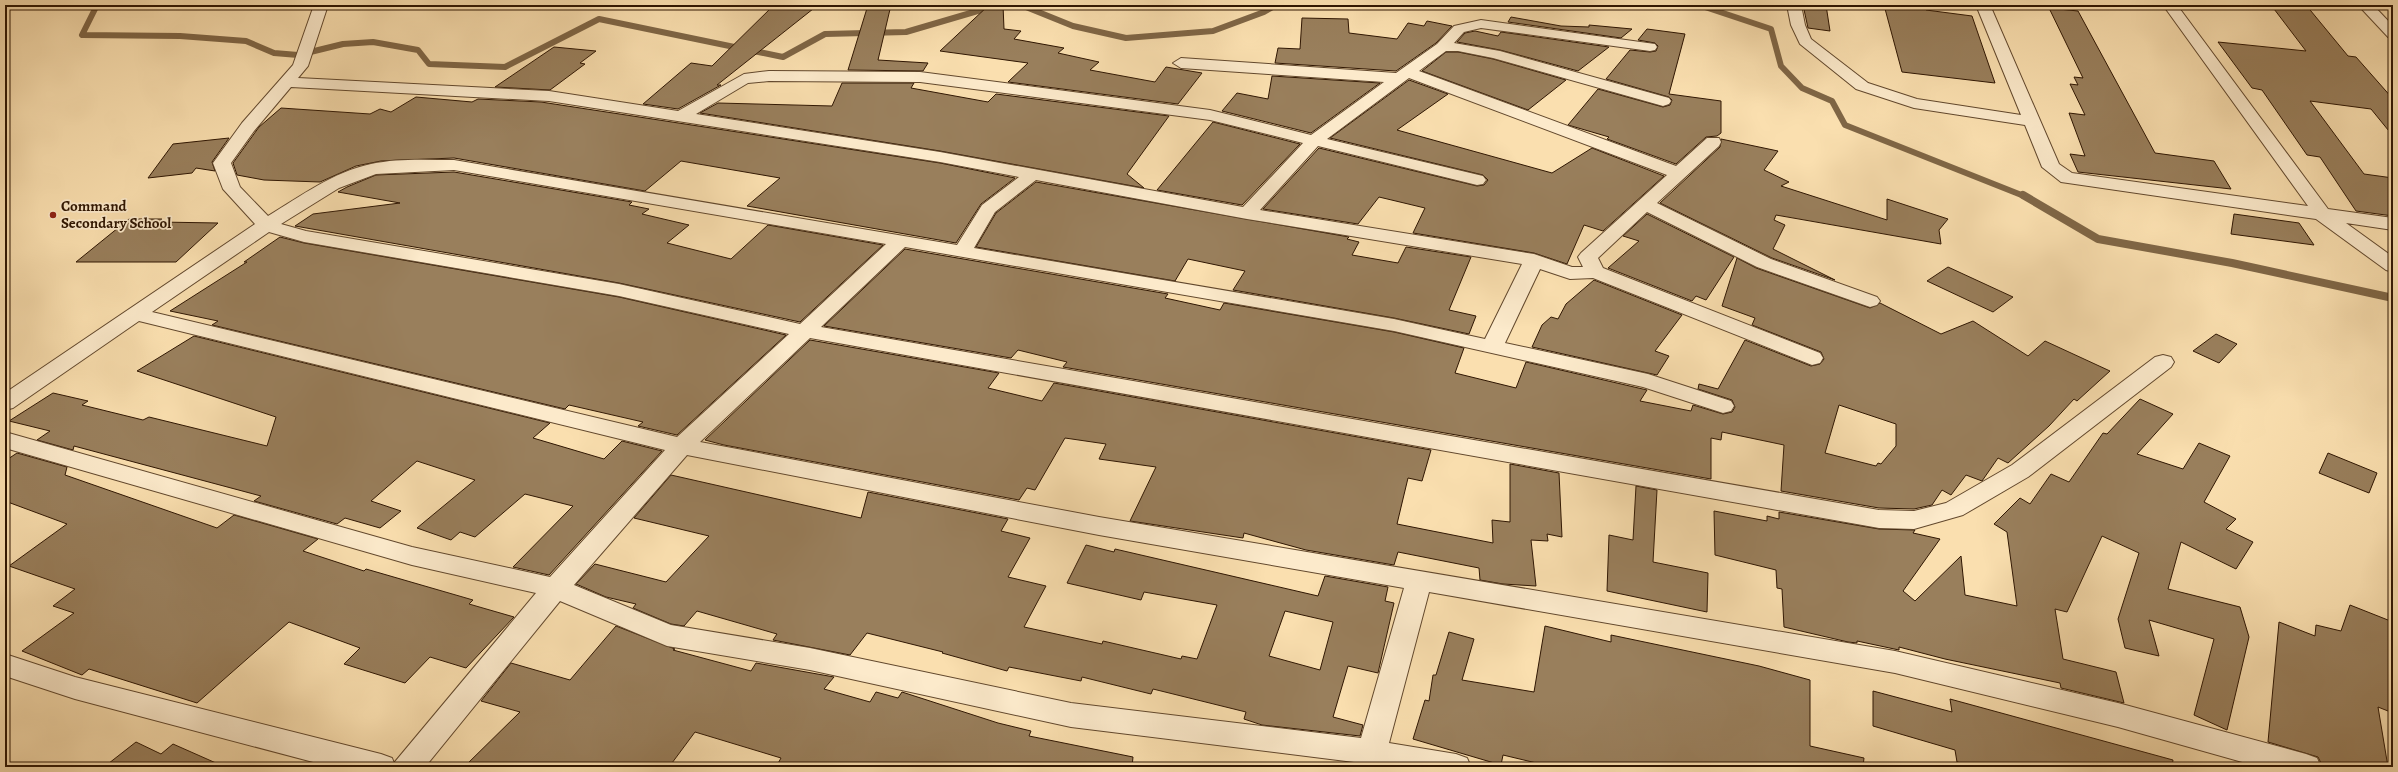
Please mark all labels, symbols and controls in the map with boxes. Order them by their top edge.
place label: Command Secondary School [61,196,171,233]
marker: Command Secondary School [48,210,58,220]

